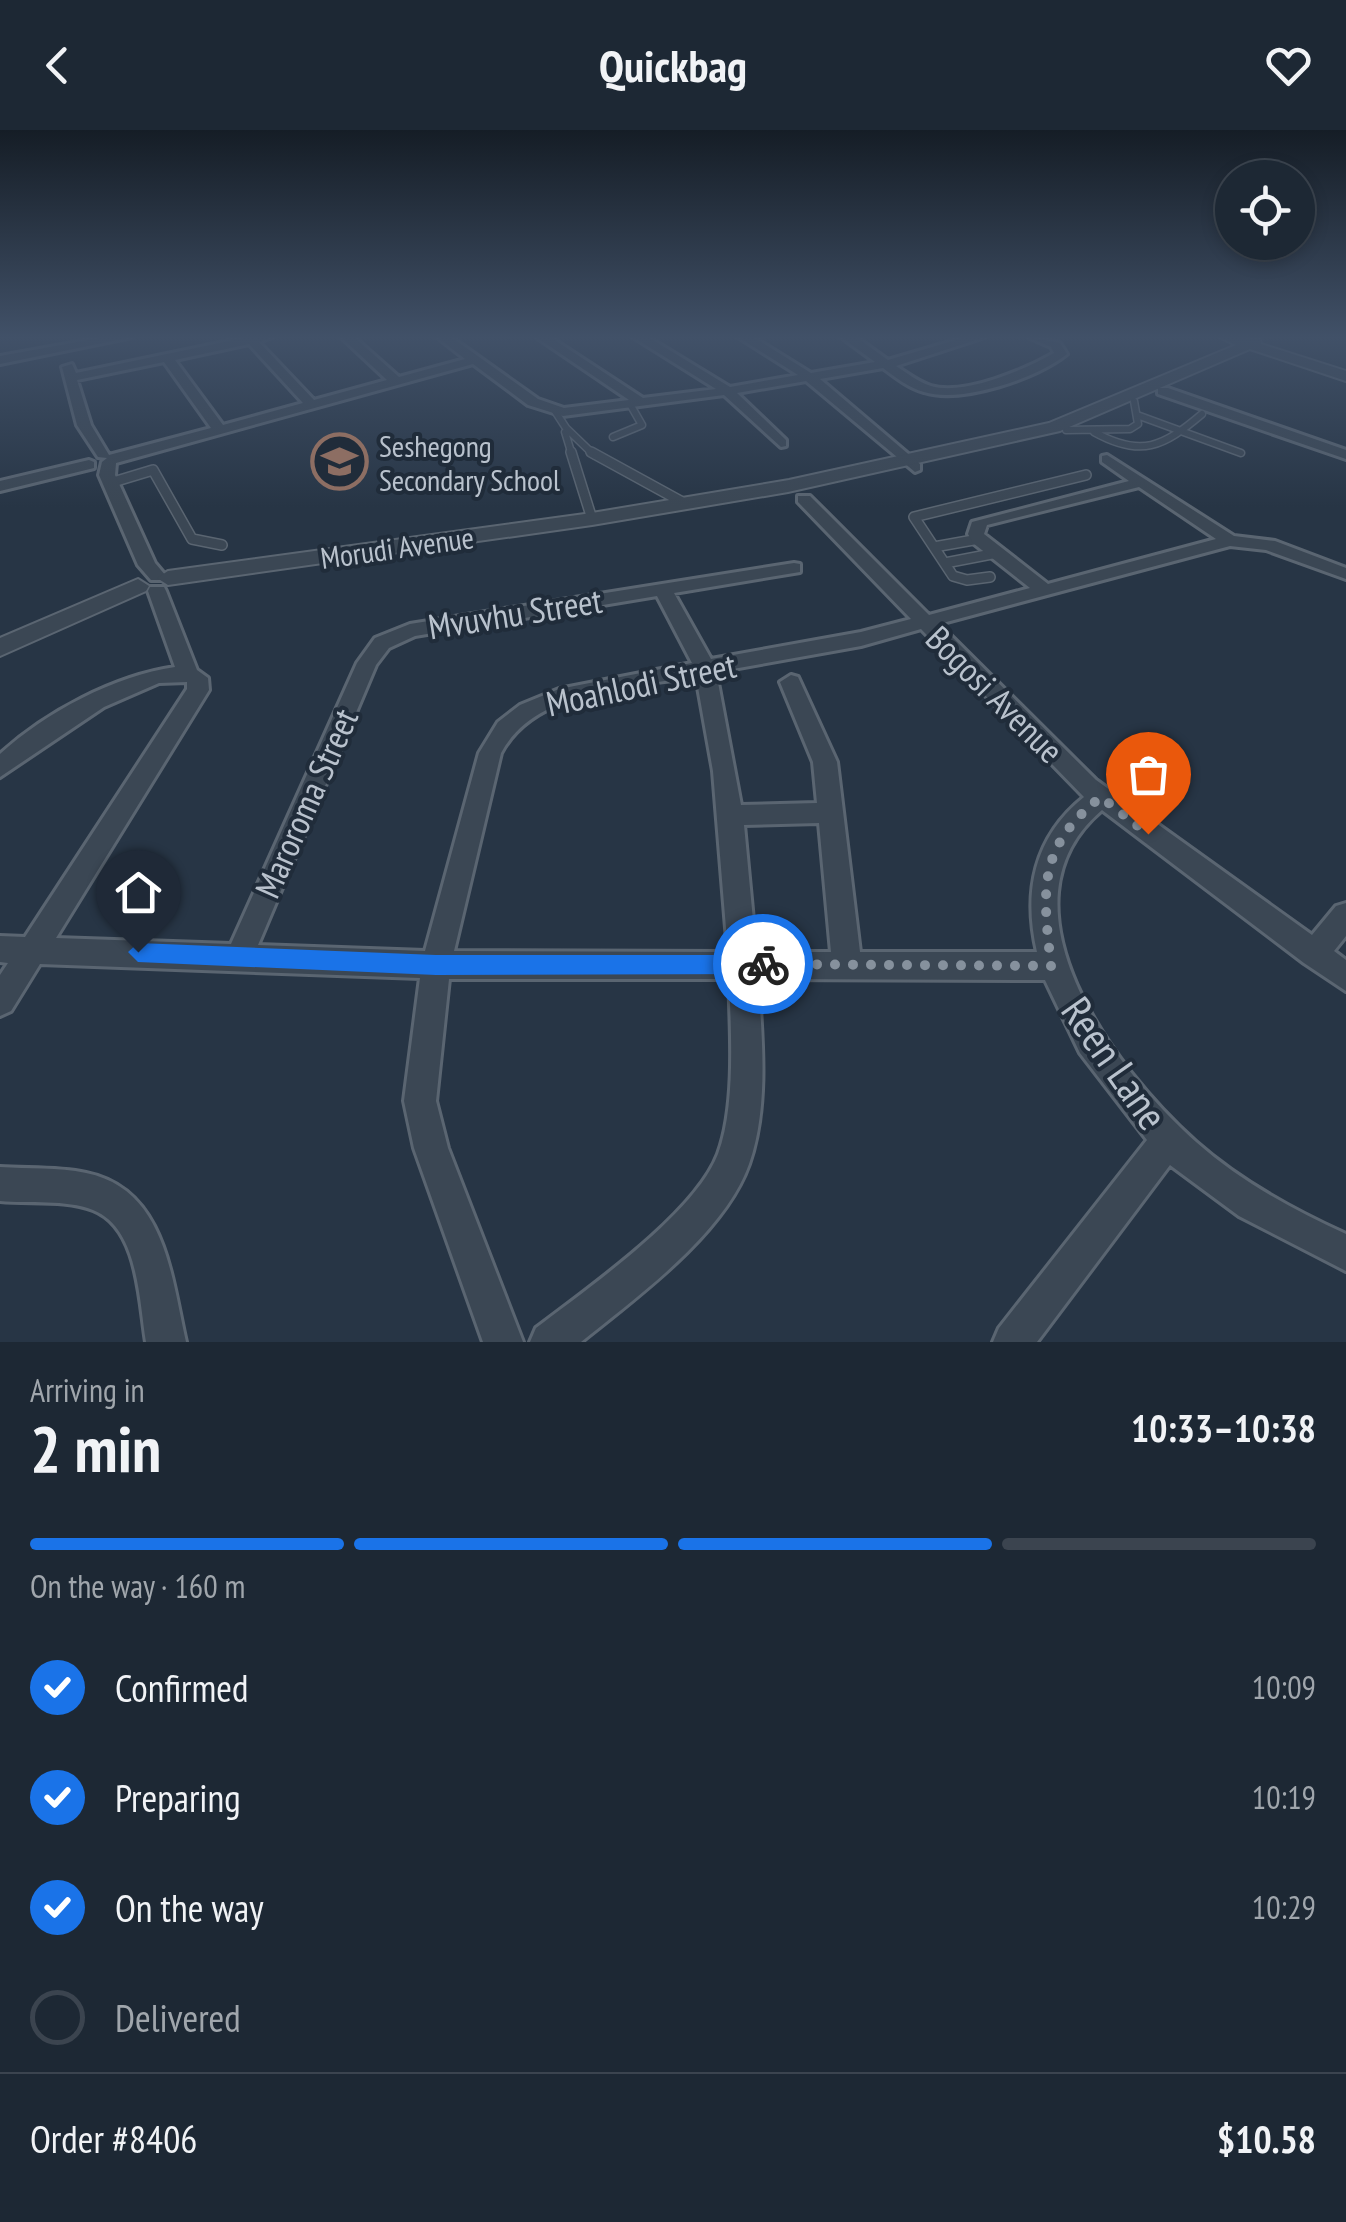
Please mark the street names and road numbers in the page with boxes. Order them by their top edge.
street label: Morudi Avenue [318,517,476,577]
street label: Mvuvhu Street [425,577,605,649]
street label: Bogosi Avenue [916,615,1074,773]
street label: Moahlodi Street [542,641,740,727]
street label: Maroroma Street [244,701,368,905]
street label: Reen Lane [1050,986,1180,1140]

